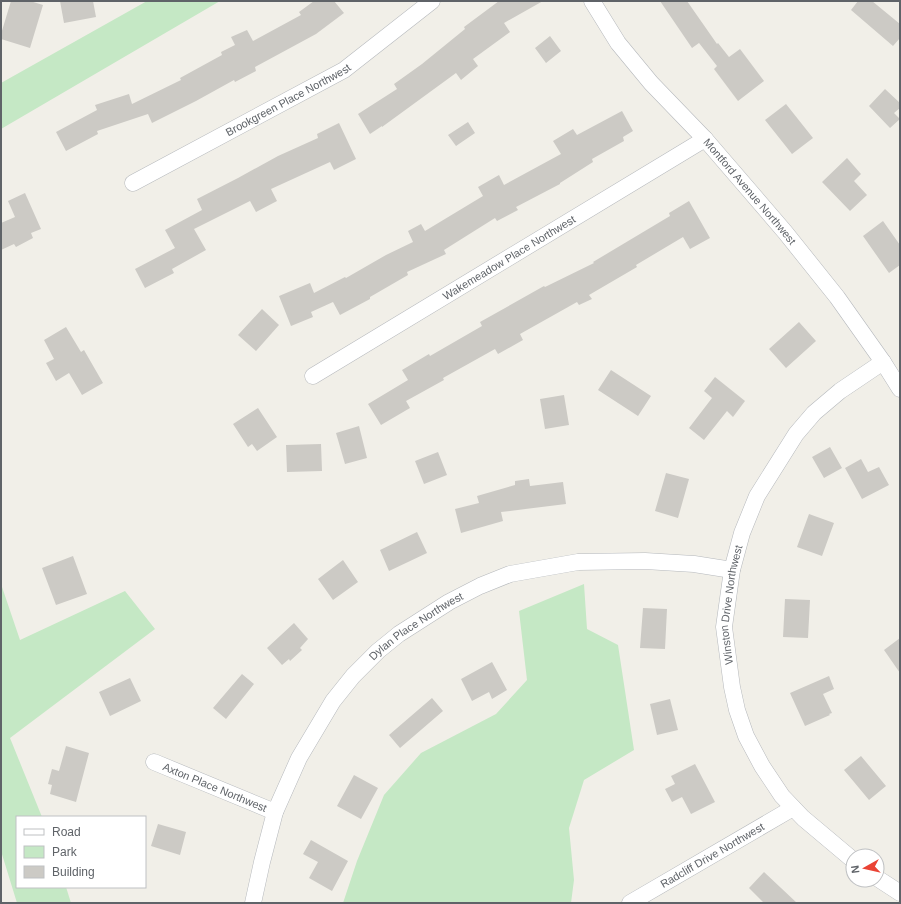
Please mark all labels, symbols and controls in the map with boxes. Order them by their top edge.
street label: Brookgreen Place Northwest [224,61,353,138]
street label: Montford Avenue Northwest [701,136,799,247]
street label: Wakemeadow Place Northwest [441,213,577,302]
street label: Winston Drive Northwest [718,544,744,665]
street label: Dylan Place Northwest [367,590,465,662]
street label: Axton Place Northwest [161,760,269,814]
legend [16,816,146,888]
street label: Radcliff Drive Northwest [658,820,766,890]
text: Road [52,825,81,839]
text: Park [52,845,78,859]
north arrow [845,848,885,888]
text: Building [52,865,95,879]
text: N [849,865,862,874]

